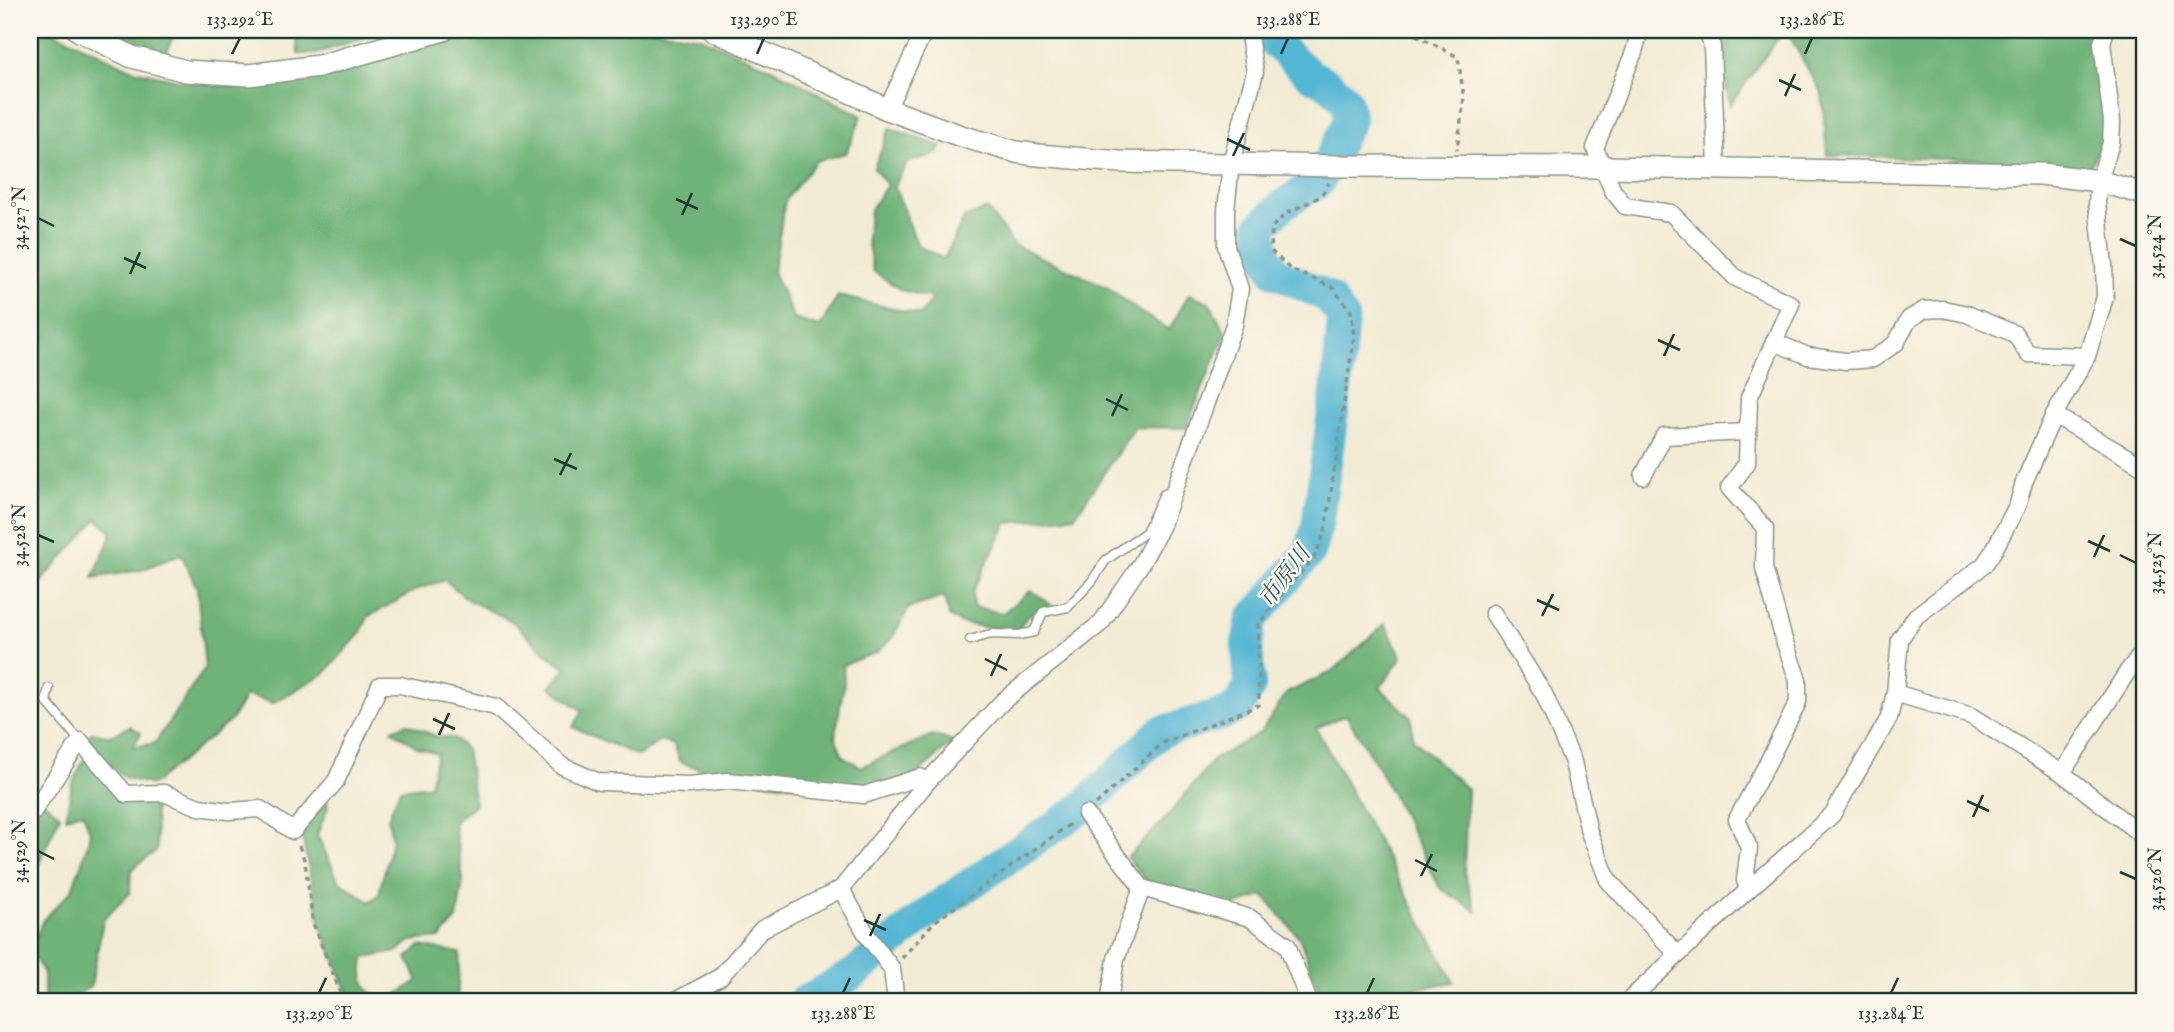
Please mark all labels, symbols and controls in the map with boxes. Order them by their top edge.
text: 133.292°E [207,9,273,32]
text: 133.290°E [730,9,798,32]
text: 133.288°E [1256,9,1320,32]
text: 133.286°E [1779,9,1845,32]
text: 34.527°N [9,185,32,250]
text: 34.524°N [2145,213,2168,278]
text: 34.528°N [9,503,32,567]
text: 34.525°N [2145,531,2168,594]
water label: 市原川 [1253,538,1319,613]
text: 34.529°N [9,819,32,883]
text: 34.526°N [2145,847,2168,911]
text: 133.290°E [285,1003,353,1026]
text: 133.288°E [811,1003,875,1026]
text: 133.286°E [1334,1003,1400,1026]
text: 133.284°E [1858,1003,1924,1026]

